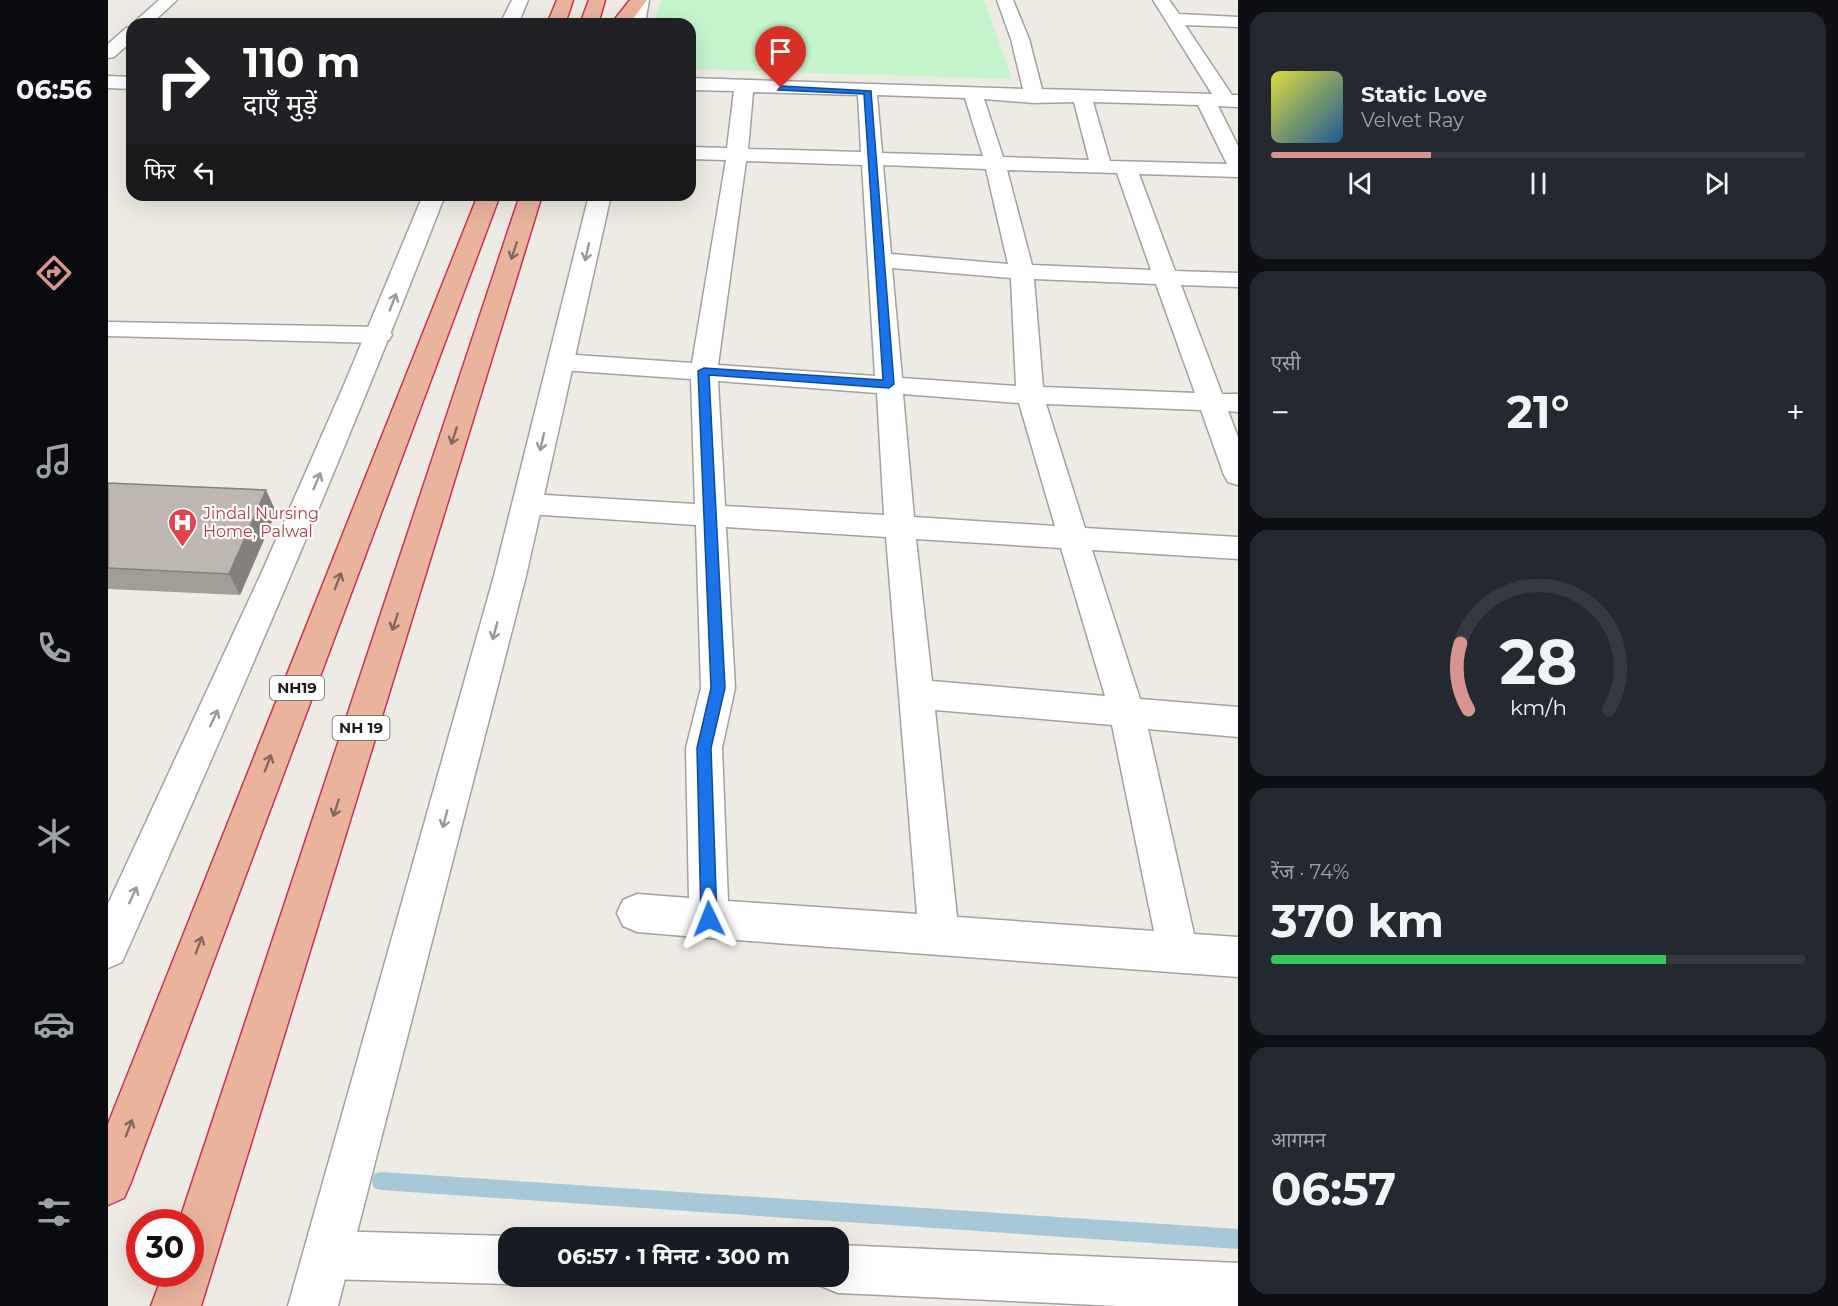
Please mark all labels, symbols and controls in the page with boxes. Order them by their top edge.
pin [755,26,806,88]
icon: arrive [764,35,797,68]
text: 110 m [243,36,360,88]
icon: right [144,42,222,120]
text: 06:56 [16,73,92,106]
text: Static Love [1361,81,1487,108]
text: दाएँ मुड़ें [243,88,317,121]
text: Velvet Ray [1361,108,1464,132]
icon: left [188,156,221,189]
text: फिर [144,158,176,185]
icon: previous [1344,167,1377,200]
icon: pause [1522,167,1555,200]
icon: next [1700,167,1733,200]
one-way arrow [507,241,518,260]
one-way arrow [580,242,592,261]
icon: directions [33,252,75,294]
one-way arrow [388,293,399,312]
text: एसी [1271,351,1301,375]
text: 21° [1506,384,1570,439]
text: − [1271,392,1290,432]
text: + [1786,392,1805,432]
one-way arrow [448,426,459,445]
one-way arrow [536,432,548,451]
icon: music [33,440,75,482]
one-way arrow [312,473,323,491]
place label: Jindal Nursing Home, Palwal [202,504,319,541]
hospital icon: Jindal Nursing Home, Palwal [166,506,198,548]
one-way arrow [333,572,344,591]
one-way arrow [389,612,400,631]
one-way arrow [489,621,501,640]
text: 28 [1499,624,1577,700]
icon: phone [33,627,75,669]
road number: NH19 [270,676,324,700]
text: km/h [1509,694,1567,720]
one-way arrow [209,710,221,728]
road number: NH 19 [332,716,390,740]
one-way arrow [264,754,275,773]
one-way arrow [329,798,340,817]
one-way arrow [438,809,450,828]
icon: climate [33,815,75,857]
text: रेंज · 74% [1271,860,1349,884]
one-way arrow [127,887,139,905]
position arrow [677,887,741,951]
text: 370 km [1271,893,1444,948]
one-way arrow [194,937,205,955]
icon: car [33,1003,75,1045]
one-way arrow [124,1119,135,1137]
text: आगमन [1271,1128,1326,1152]
text: 06:57 [1271,1161,1396,1216]
icon: filters [33,1191,75,1233]
speed limit sign: 30 [126,1209,204,1287]
text: 06:57 · 1 मिनट · 300 m [557,1243,790,1270]

